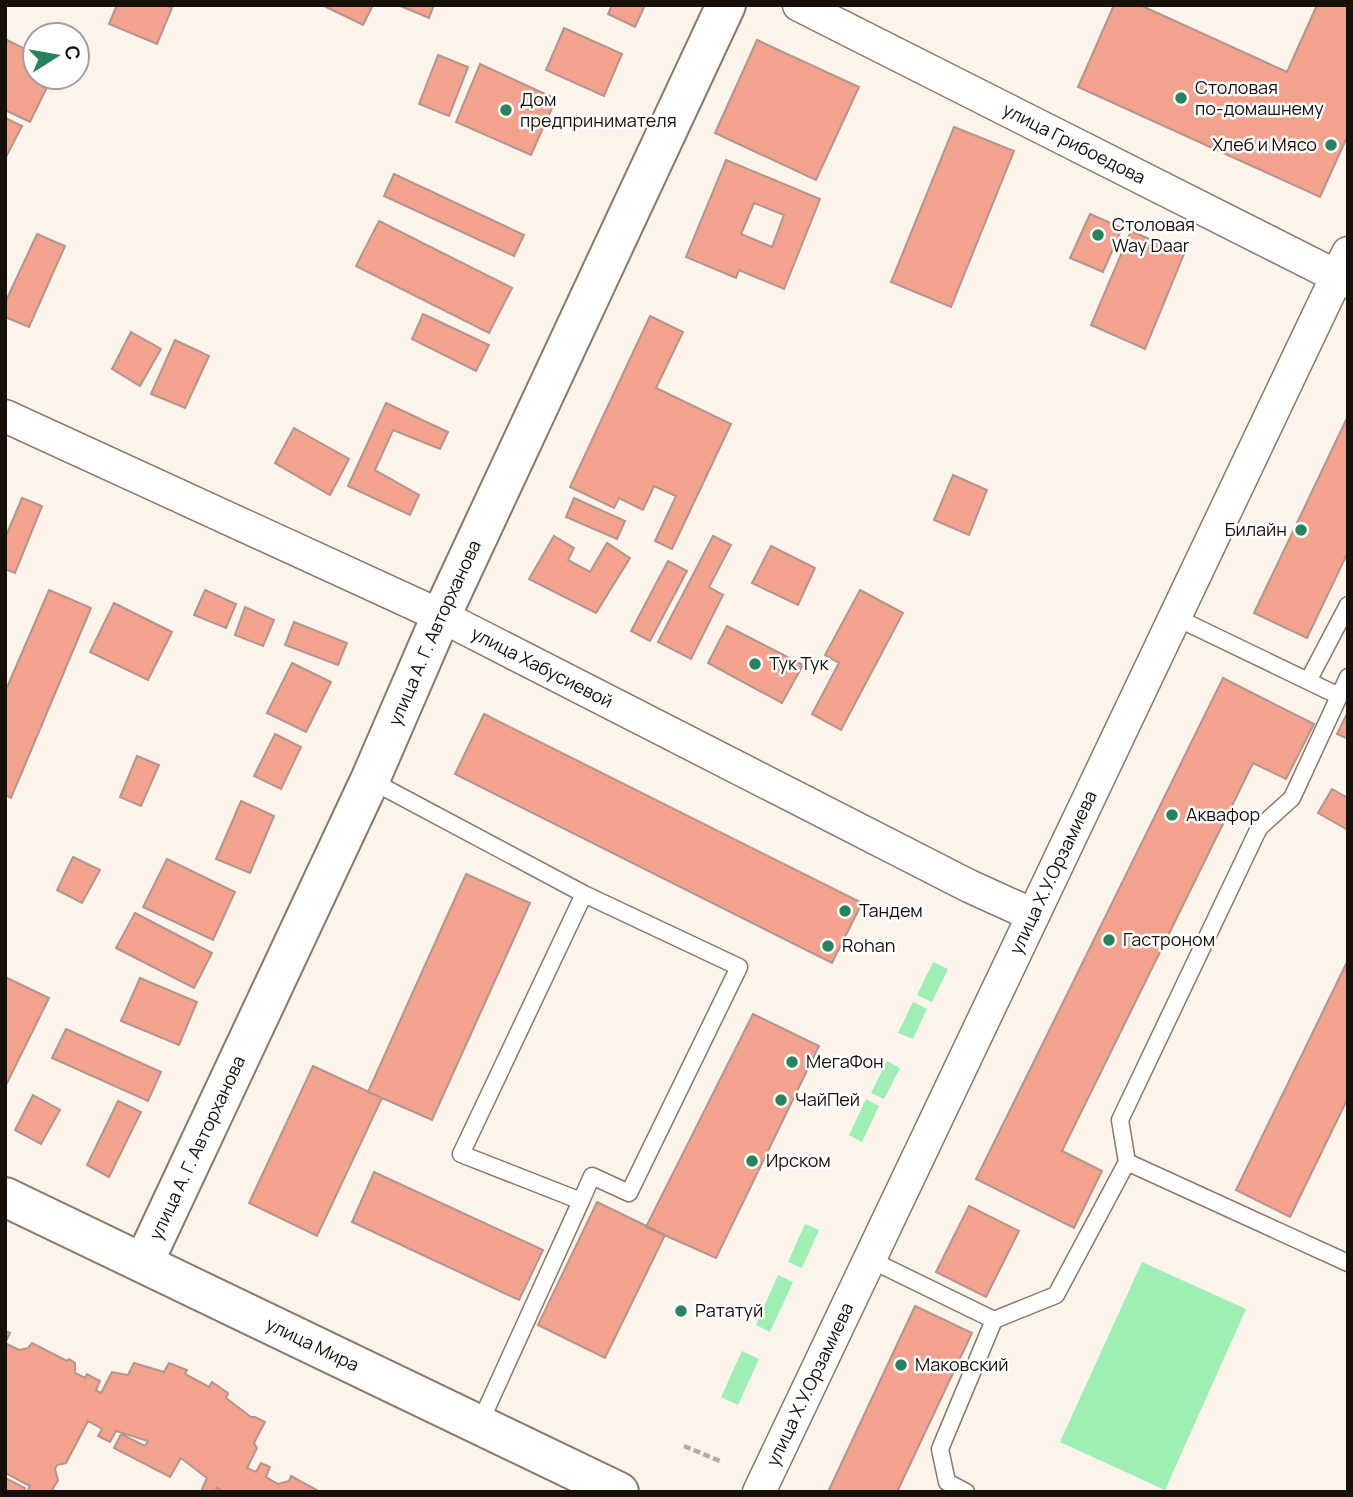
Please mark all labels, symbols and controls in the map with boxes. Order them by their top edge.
north arrow [21,21,91,91]
text: С [59,43,87,62]
place label: Столовая по-домашнему [1195,75,1324,120]
place label: Дом предпринимателя [520,87,677,132]
marker: Столовая по-домашнему [1173,90,1189,106]
street label: улица Грибоедова [999,97,1150,189]
marker: Дом предпринимателя [498,102,514,118]
place label: Хлеб и Мясо [1212,132,1317,156]
marker: Хлеб и Мясо [1323,137,1339,153]
place label: Столовая Way Daar [1112,212,1195,257]
marker: Столовая Way Daar [1090,227,1106,243]
place label: Билайн [1225,517,1287,541]
marker: Билайн [1293,522,1309,538]
street label: улица А. Г. Авторханова [382,536,486,729]
street label: улица Хабусиевой [467,621,617,713]
place label: Тук Тук [769,651,829,675]
marker: Тук Тук [747,656,763,672]
street label: улица Х.У.Орзамиева [1003,786,1102,958]
place label: Аквафор [1186,802,1260,826]
marker: Аквафор [1164,807,1180,823]
place label: Тандем [859,898,923,922]
marker: Тандем [837,903,853,919]
place label: Гастроном [1123,927,1215,951]
marker: Гастроном [1101,932,1117,948]
place label: Rohan [842,933,895,957]
marker: Rohan [820,938,836,954]
place label: МегаФон [806,1049,884,1073]
street label: улица А. Г. Авторханова [143,1051,250,1244]
marker: МегаФон [784,1054,800,1070]
place label: ЧайПей [795,1087,860,1111]
marker: ЧайПей [773,1092,789,1108]
place label: Ирском [766,1148,831,1172]
marker: Ирском [744,1153,760,1169]
place label: Рататуй [695,1298,763,1322]
street label: улица Х.У.Орзамиева [760,1298,858,1470]
marker: Рататуй [673,1303,689,1319]
street label: улица Мира [262,1311,363,1376]
place label: Маковский [915,1352,1009,1376]
marker: Маковский [893,1357,909,1373]

